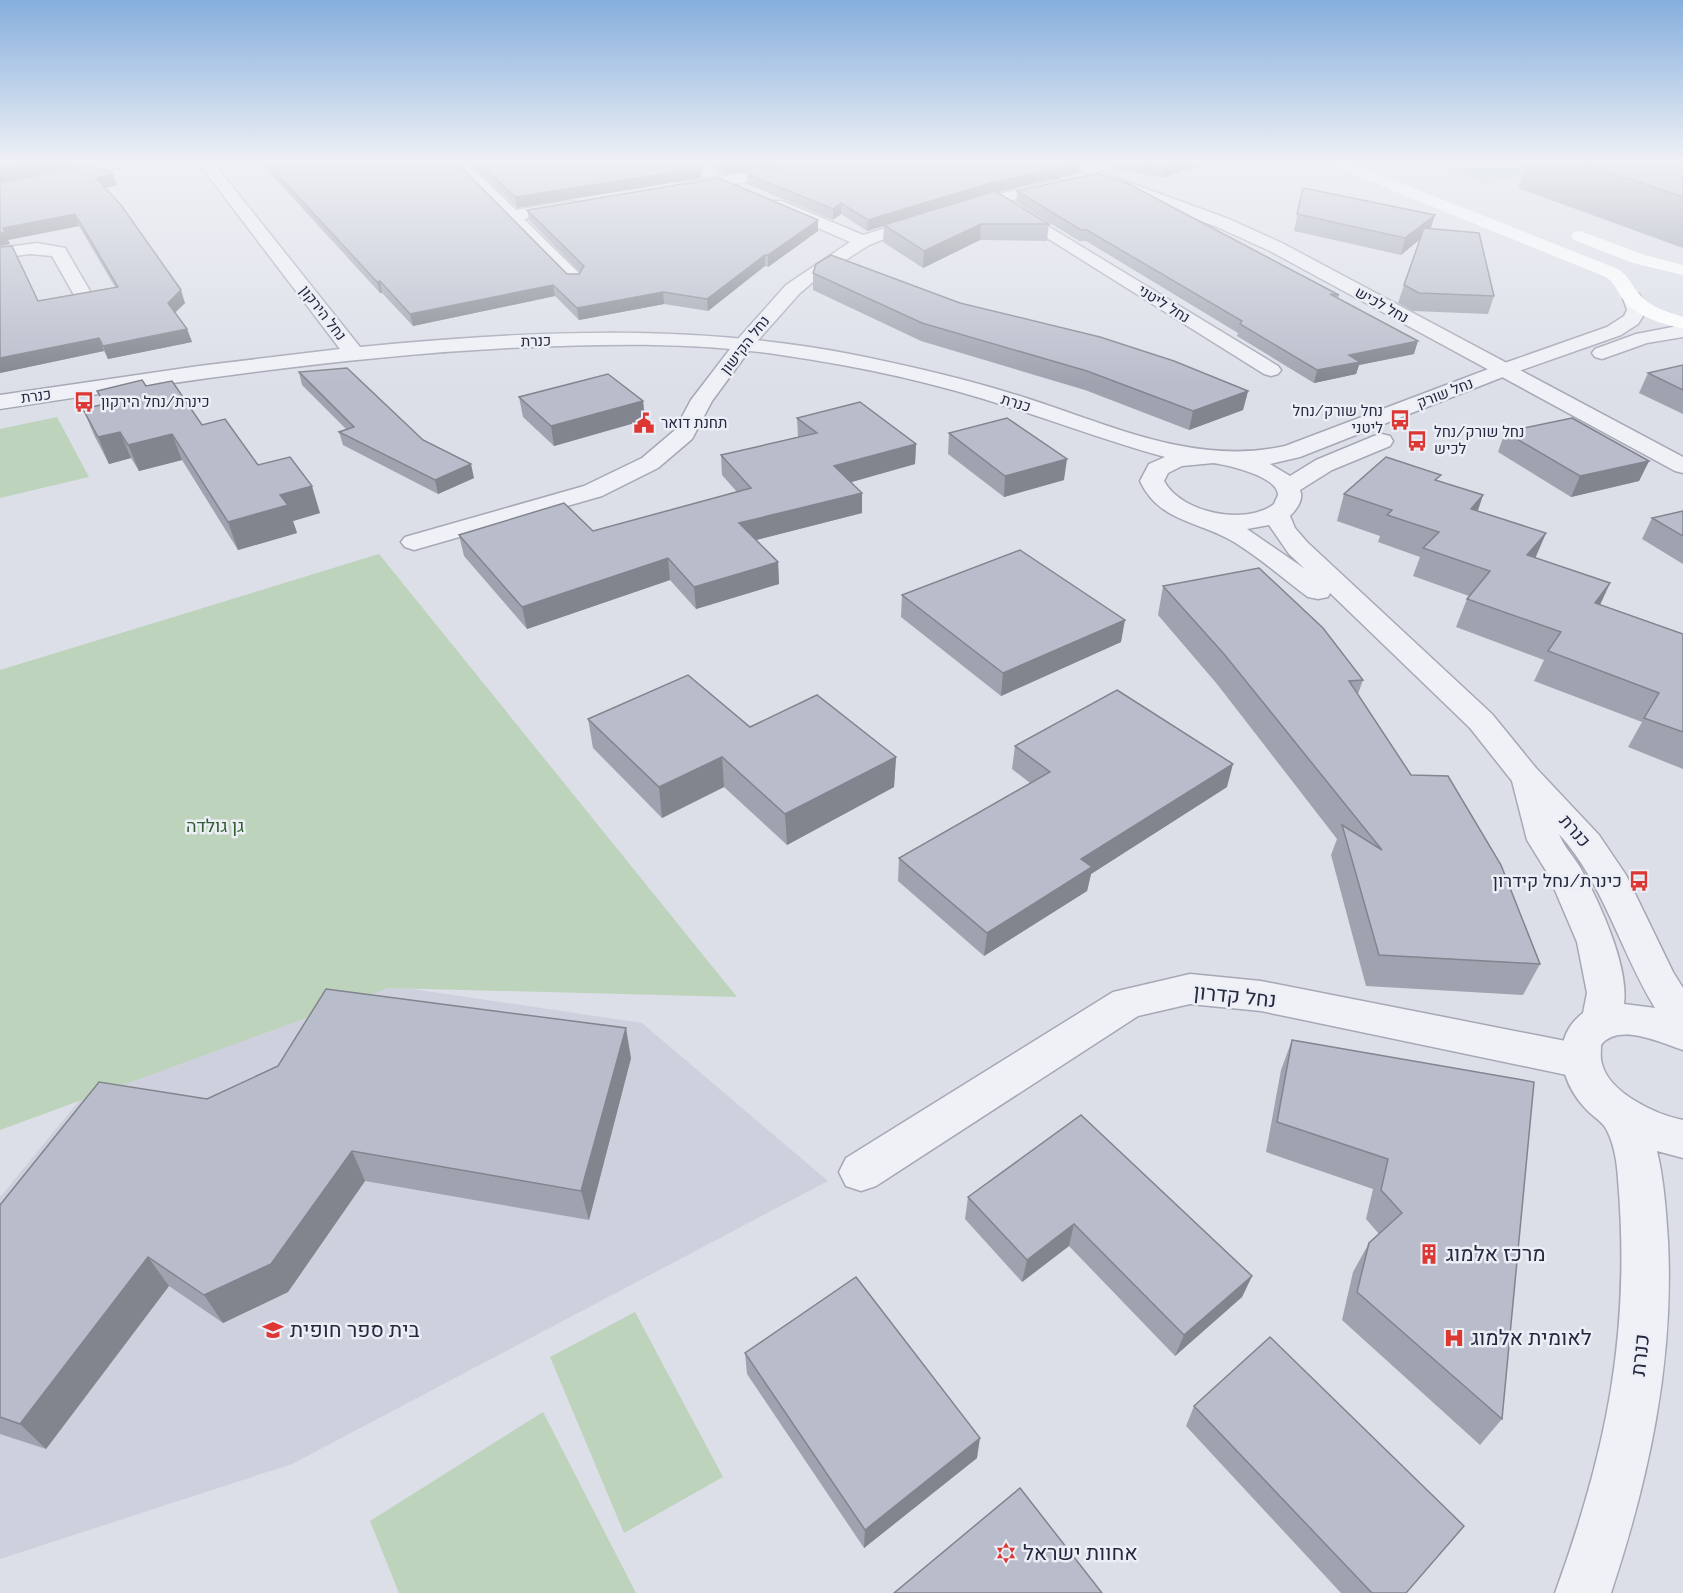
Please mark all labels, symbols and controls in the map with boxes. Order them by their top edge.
street label: נחל ליטני [1135,281,1193,327]
street label: נחל הירקון [296,282,350,344]
street label: נחל לכיש [1352,283,1412,327]
street label: נחל הקישון [717,312,773,378]
street label: כנרת [521,331,551,351]
street label: נחל שורק [1414,374,1476,412]
street label: כנרת [20,385,52,407]
bus stop icon: כינרת/נחל הירקון [72,390,96,414]
street label: כנרת [999,390,1033,416]
place label: כינרת/נחל הירקון [101,393,210,411]
place label: נחל שורק/נחל ליטני [1293,402,1383,437]
bus stop icon: נחל שורק/נחל ליטני [1388,408,1412,432]
public building icon: תחנת דואר [632,411,656,435]
place label: תחנת דואר [661,414,727,432]
place label: נחל שורק/נחל לכיש [1434,423,1524,458]
bus stop icon: נחל שורק/נחל לכיש [1405,429,1429,453]
street label: כנרת [1556,810,1595,851]
park label: גן גולדה [186,815,244,836]
bus stop icon: כינרת/נחל קידרון [1627,869,1651,893]
place label: כינרת/נחל קידרון [1493,870,1622,891]
street label: נחל קדרון [1192,979,1278,1012]
place label: מרכז אלמוג [1446,1241,1546,1266]
building icon: מרכז אלמוג [1417,1242,1441,1266]
place label: בית ספר חופית [290,1317,420,1342]
school or university icon: בית ספר חופית [261,1318,285,1342]
place label: לאומית אלמוג [1471,1325,1592,1350]
hospital icon: לאומית אלמוג [1442,1326,1466,1350]
street label: כנרת [1625,1333,1654,1377]
place label: אחוות ישראל [1023,1540,1138,1565]
synagogue icon: אחוות ישראל [994,1541,1018,1565]

